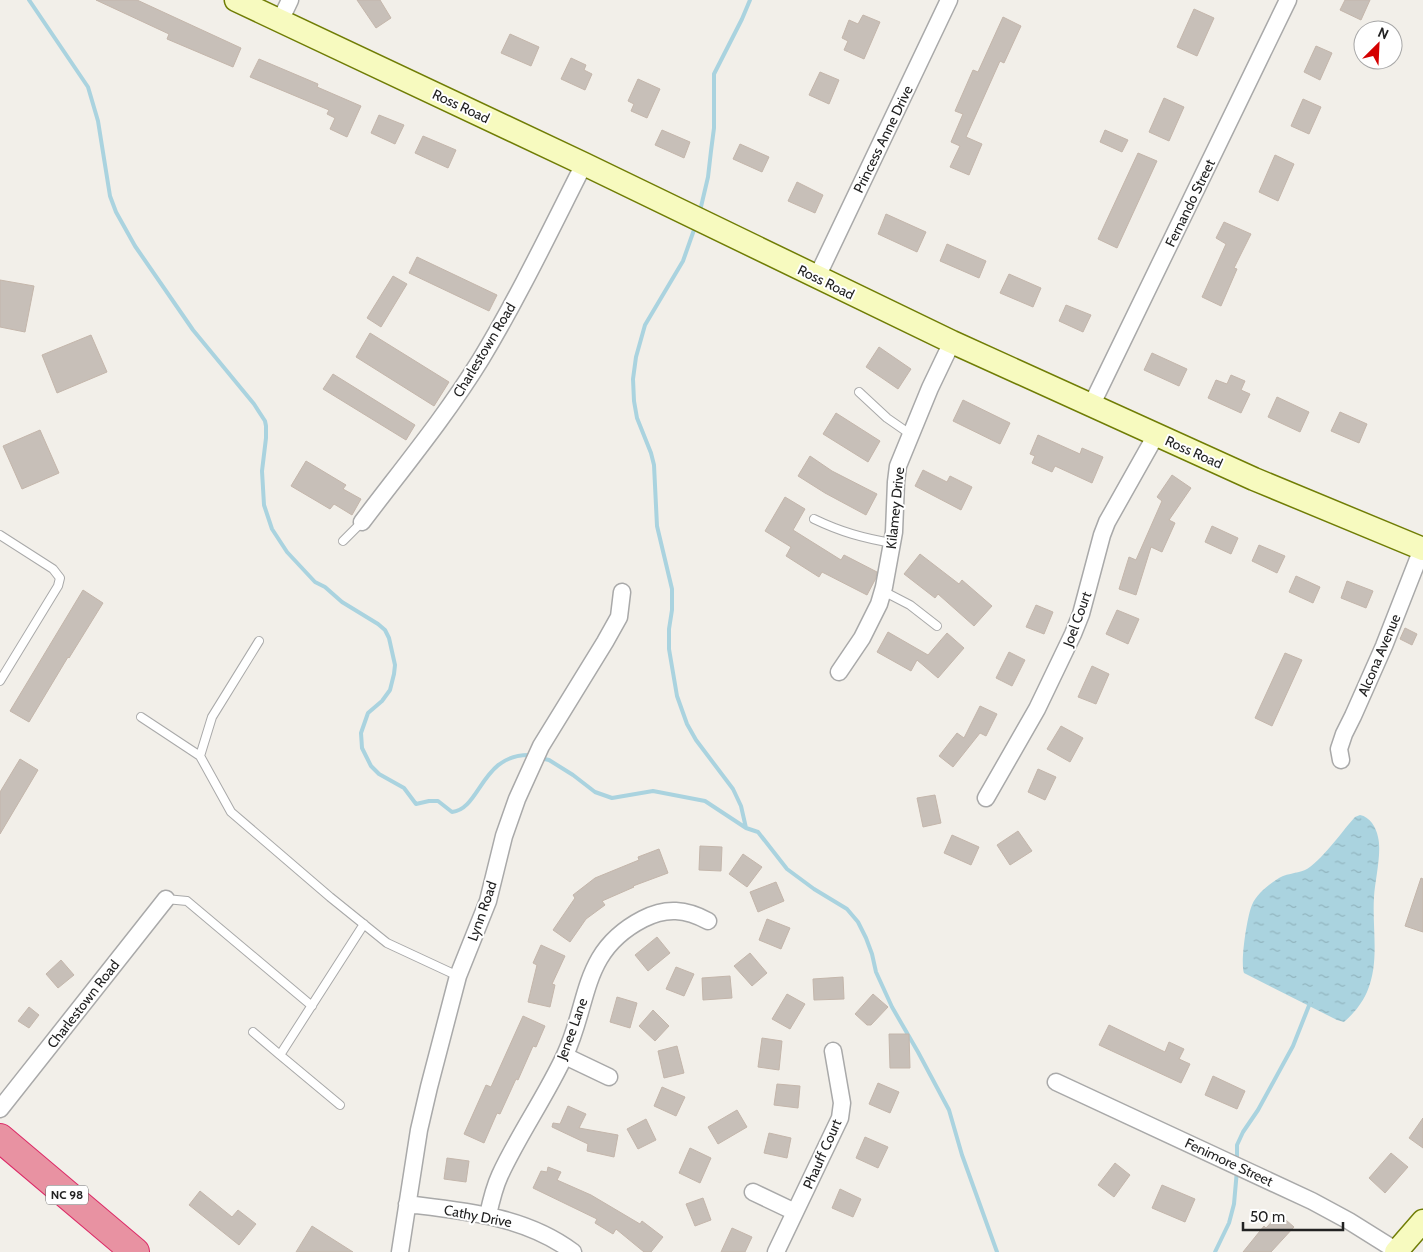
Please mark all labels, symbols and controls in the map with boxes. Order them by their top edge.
north arrow [1353,20,1403,70]
text: N [1375,23,1391,43]
street label: Princess Anne Drive [849,82,917,196]
street label: Ross Road [430,85,492,127]
street label: Fernando Street [1161,156,1219,250]
street label: Ross Road [795,261,857,303]
street label: Charlestown Road [449,299,519,401]
street label: Ross Road [1162,431,1226,473]
street label: Kilamey Drive [882,466,908,550]
street label: Joel Court [1058,589,1095,650]
street label: Alcona Avenue [1354,611,1404,699]
street label: Lynn Road [463,879,501,943]
street label: Charlestown Road [43,956,123,1052]
street label: Jenee Lane [552,996,592,1063]
street label: Phauff Court [799,1116,846,1192]
street label: Fenimore Street [1182,1134,1276,1190]
road number: NC 98 [46,1186,88,1204]
scale bar [1243,1200,1343,1232]
street label: Cathy Drive [442,1201,514,1231]
text: 50 m [1250,1208,1285,1226]

